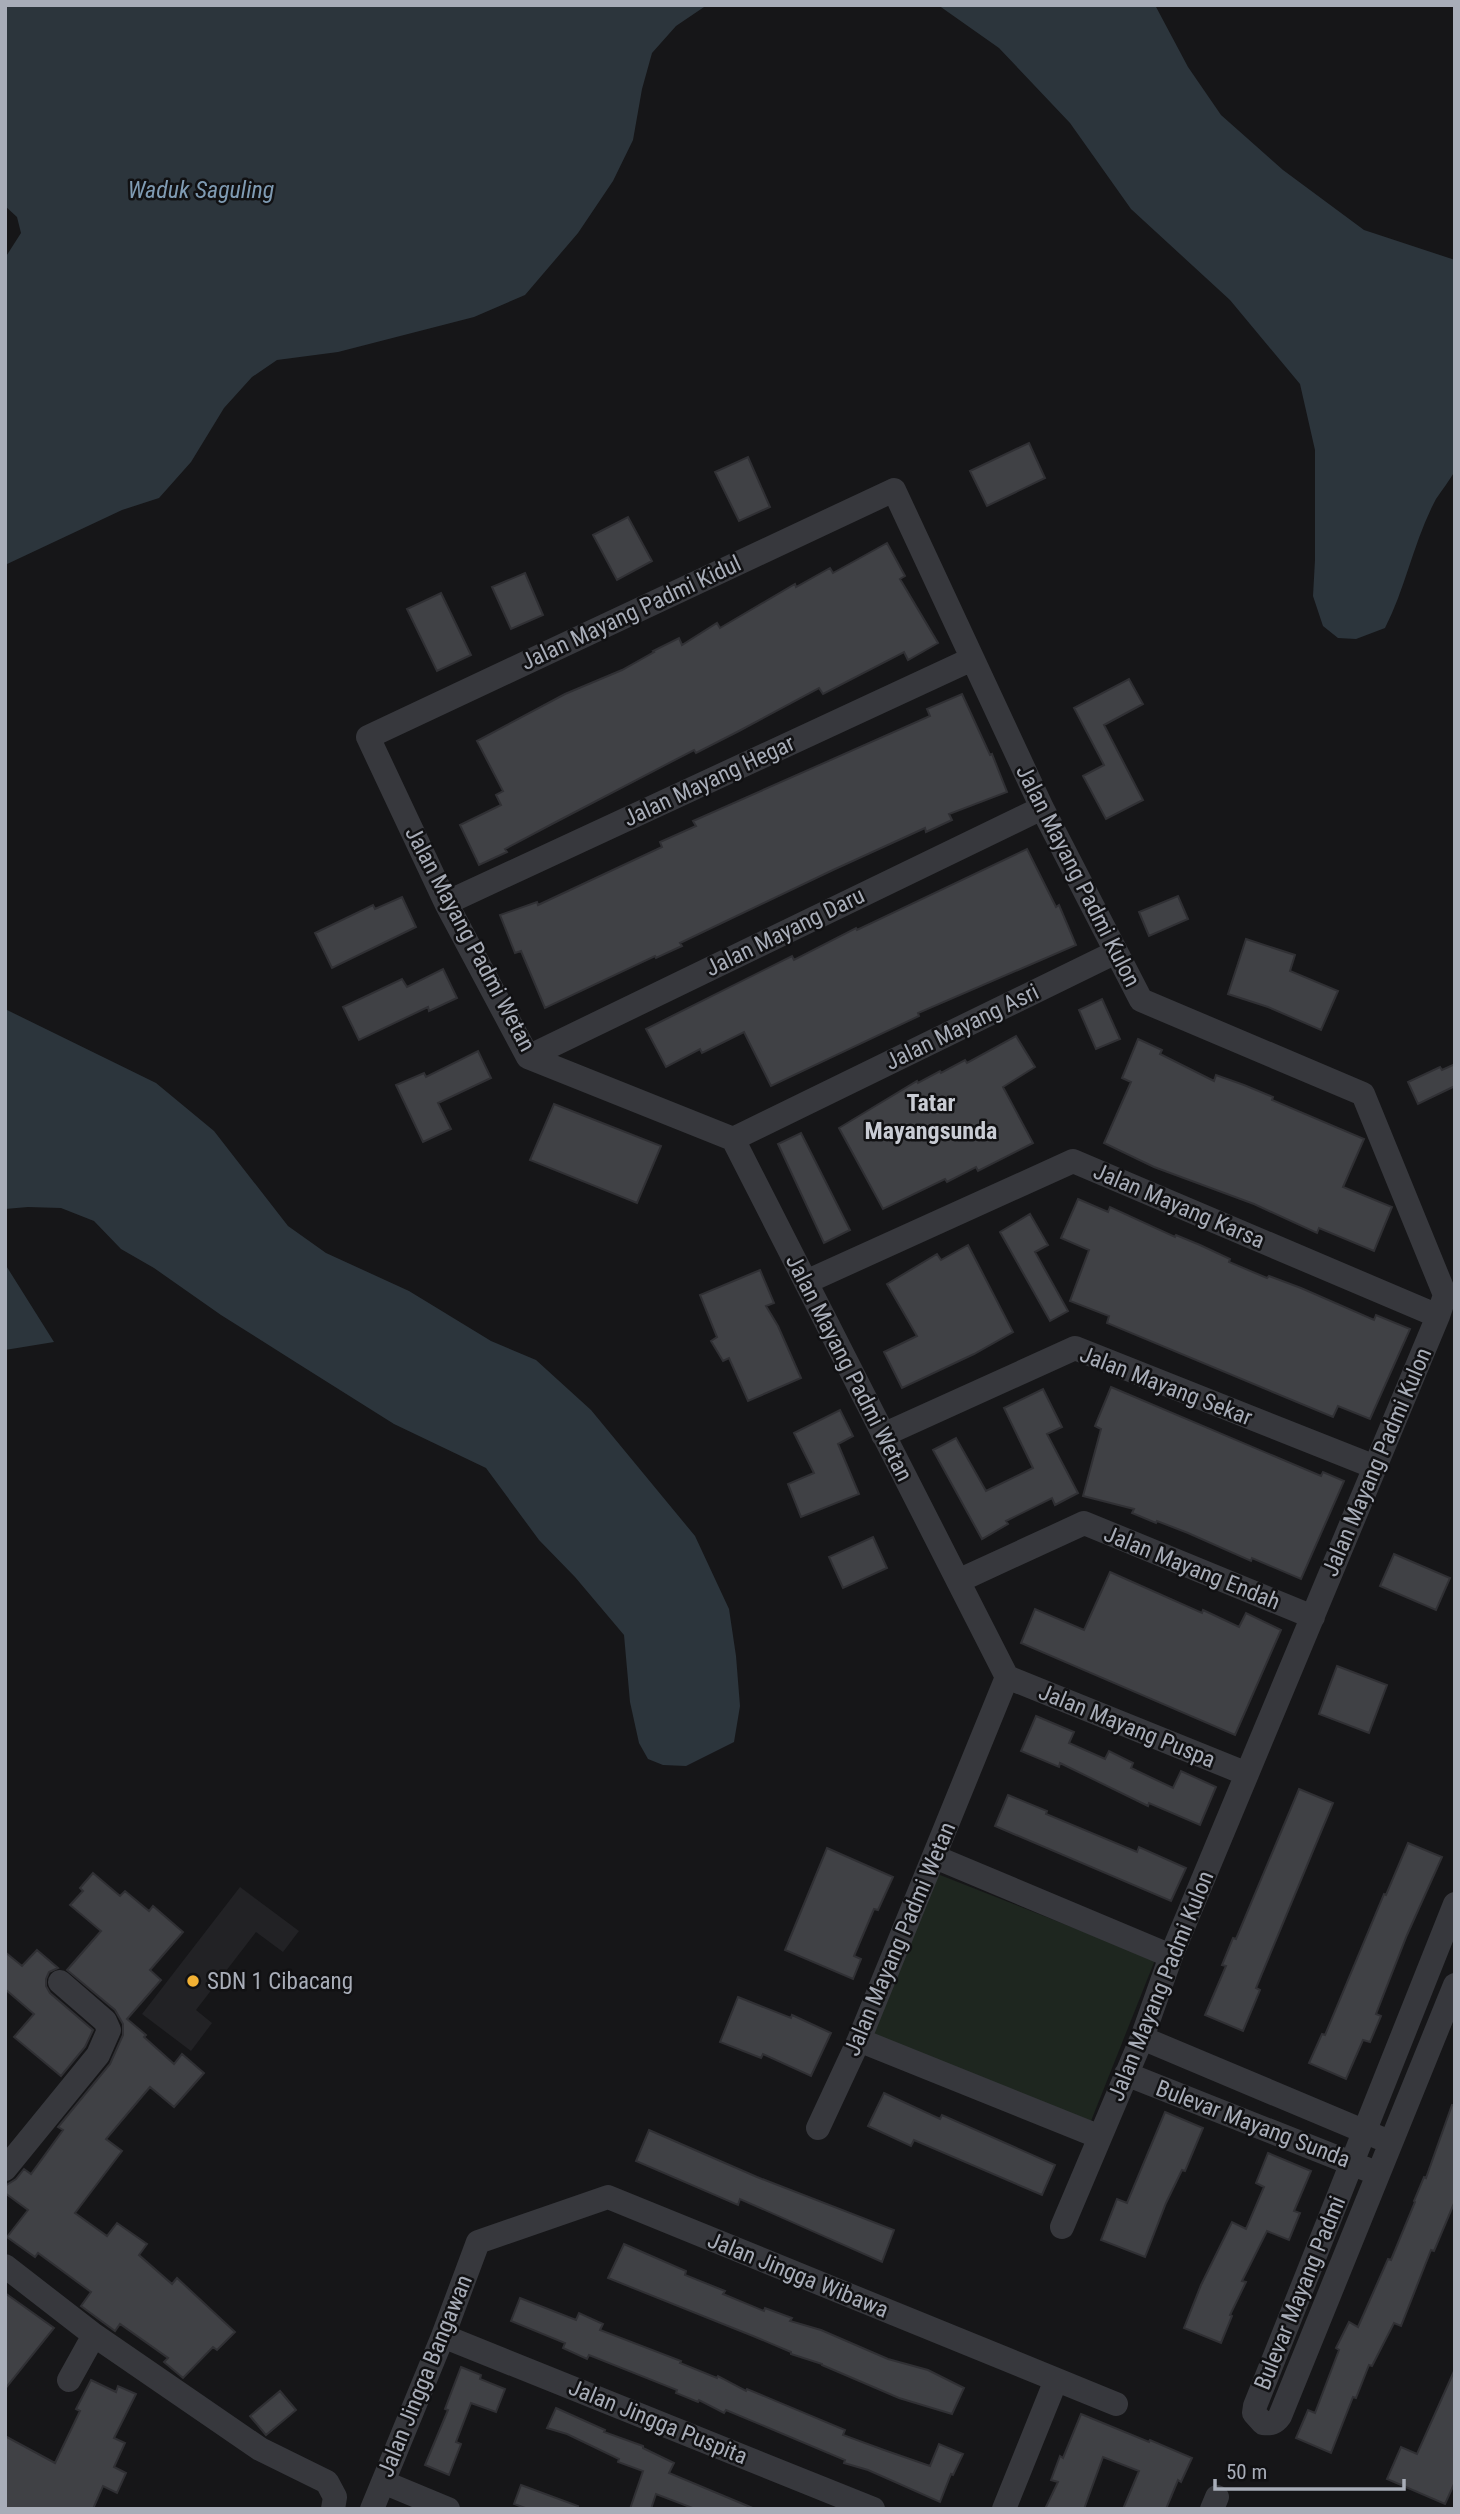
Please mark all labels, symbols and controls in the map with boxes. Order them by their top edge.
water label: Waduk Saguling [128,176,274,204]
street label: Jalan Mayang Padmi Kidul [517,550,745,676]
street label: Jalan Mayang Hegar [619,730,799,832]
street label: Jalan Mayang Padmi Kulon [1010,760,1146,992]
street label: Jalan Mayang Padmi Wetan [399,822,541,1056]
street label: Jalan Mayang Daru [701,882,869,982]
street label: Jalan Mayang Asri [881,978,1043,1076]
district label: Tatar Mayangsunda [865,1089,997,1145]
street label: Jalan Mayang Karsa [1089,1158,1269,1254]
street label: Jalan Mayang Padmi Wetan [780,1250,918,1486]
street label: Jalan Mayang Sekar [1076,1341,1256,1431]
street label: Jalan Mayang Padmi Kulon [1317,1344,1437,1580]
street label: Jalan Mayang Endah [1100,1520,1284,1616]
street label: Jalan Mayang Puspa [1035,1678,1219,1774]
street label: Jalan Mayang Padmi Wetan [839,1818,961,2060]
street label: Jalan Mayang Padmi Kulon [1102,1867,1220,2105]
place label: SDN 1 Cibacang [207,1968,353,1995]
marker: SDN 1 Cibacang [185,1973,201,1989]
street label: Bulevar Mayang Sunda [1152,2075,1354,2173]
street label: Bulevar Mayang Padmi [1249,2192,1351,2394]
street label: Jalan Jingga Wibawa [704,2226,892,2324]
street label: Jalan Jingga Bangawan [372,2271,478,2481]
street label: Jalan Jingga Puspita [565,2374,751,2470]
scale bar [1215,2448,1404,2492]
text: 50 m [1226,2460,1267,2484]

